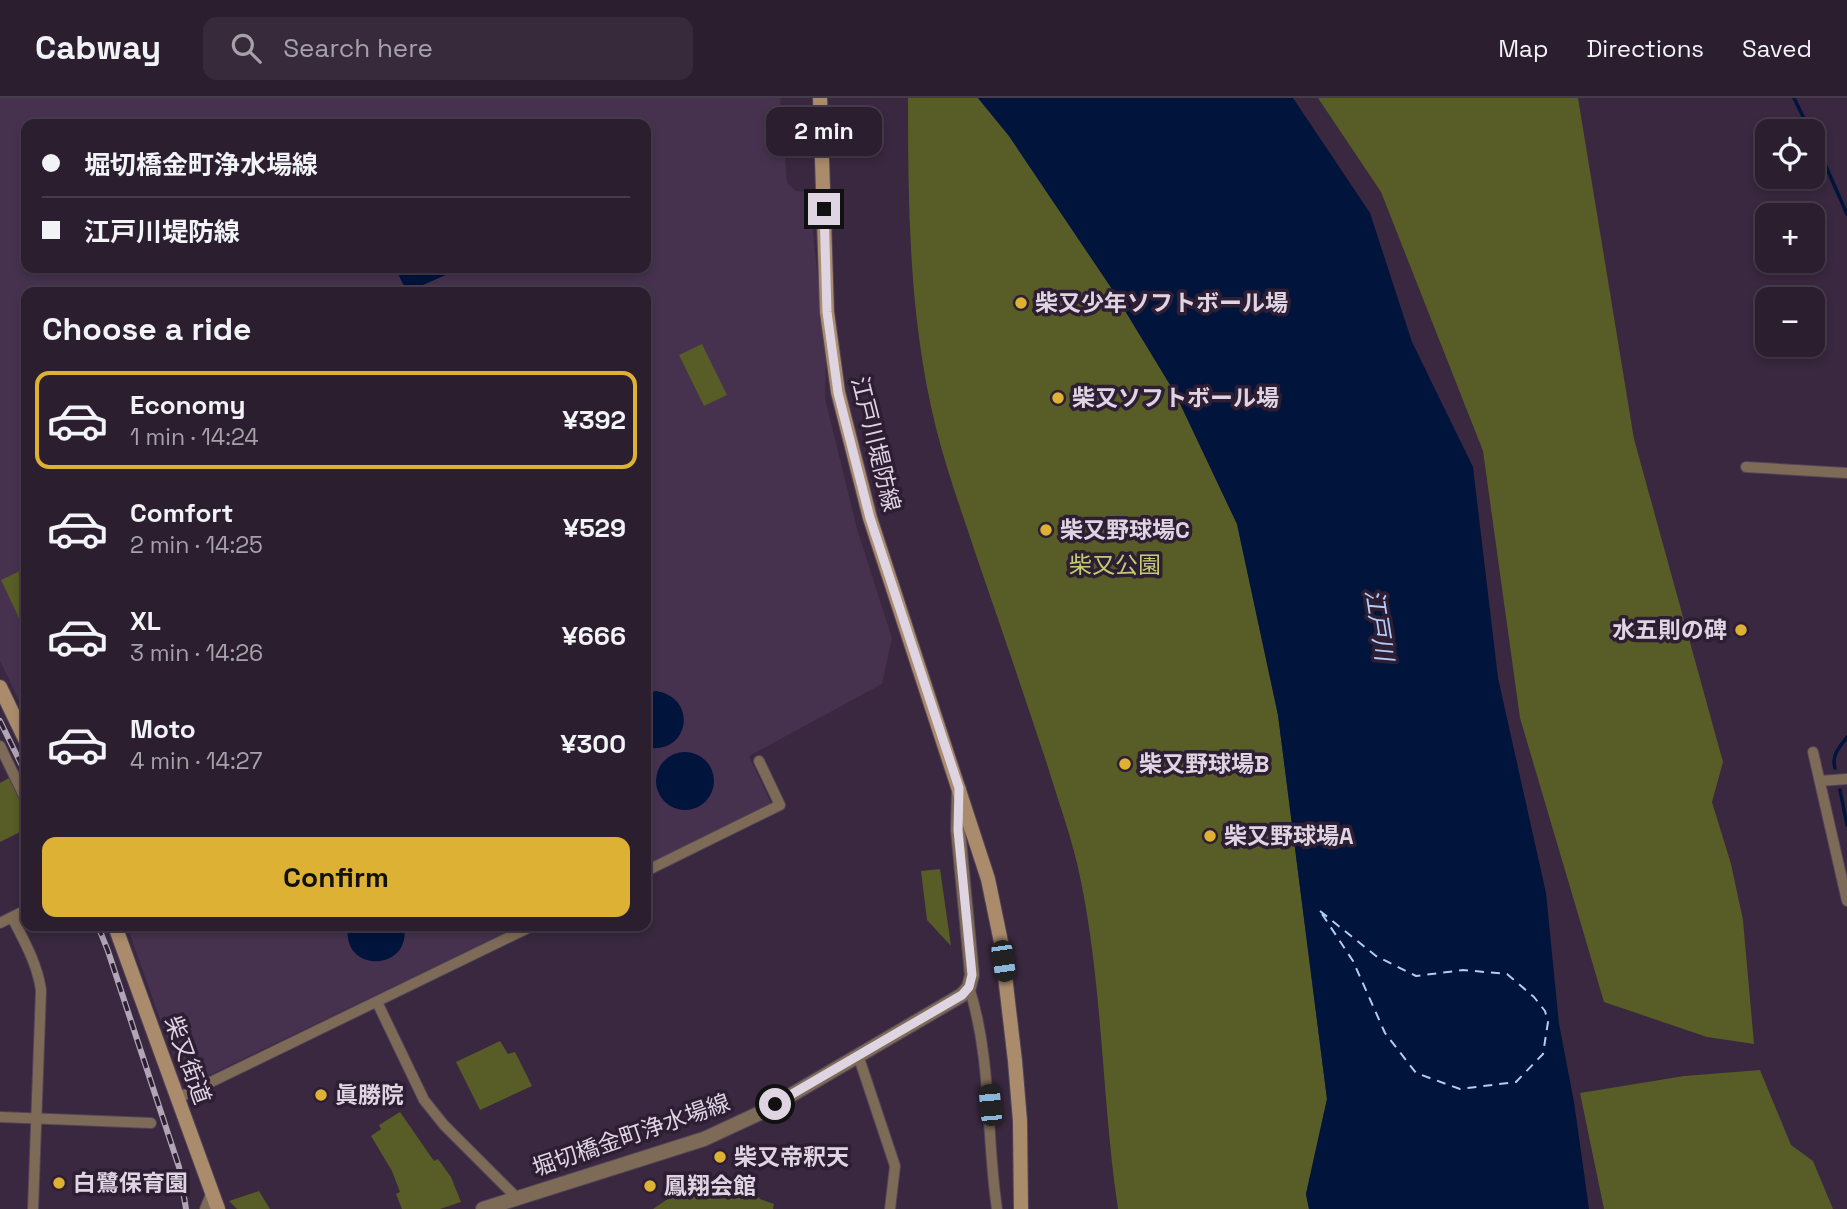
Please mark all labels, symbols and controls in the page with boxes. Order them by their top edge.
search box [203,17,693,80]
text: Cabway [35,27,161,69]
icon: search [227,29,265,67]
text: Search here [283,31,433,65]
text: Map [1498,33,1548,64]
text: Directions [1586,33,1704,64]
text: Saved [1742,33,1812,64]
callout: 2 min [766,108,882,156]
text: 2 min [794,116,854,146]
map controls [1755,119,1825,357]
button: locate [1755,119,1825,189]
text: 堀切橋金町浄水場線 [84,148,318,182]
route end [808,193,840,225]
button: + [1755,203,1825,273]
text: 江戸川堤防線 [84,215,240,249]
button: − [1755,287,1825,357]
place label: 柴又少年ソフトボール場 [1035,288,1288,318]
marker: 柴又少年ソフトボール場 [1013,295,1029,311]
text: Choose a ride [42,309,252,349]
street label: 江戸川堤防線 [845,373,907,515]
place label: 柴又ソフトボール場 [1072,383,1279,413]
text: Economy [130,388,246,422]
icon: car [46,389,109,452]
marker: 柴又ソフトボール場 [1050,390,1066,406]
text: ¥392 [563,403,626,437]
text: 1 min · 14:24 [130,422,259,452]
text: Comfort [130,496,233,530]
icon: car [46,497,109,560]
text: ¥529 [563,511,626,545]
place label: 柴又野球場C [1060,515,1190,545]
marker: 柴又野球場C [1038,522,1054,538]
text: 2 min · 14:25 [130,530,263,560]
park label: 柴又公園 [1069,550,1161,580]
water label: 江戸川 [1359,587,1401,666]
text: XL [130,604,161,638]
icon: car [46,605,109,668]
place label: 水五則の碑 [1612,615,1727,645]
text: ¥666 [562,619,626,653]
marker: 水五則の碑 [1733,622,1749,638]
text: 3 min · 14:26 [130,638,263,668]
text: Moto [130,712,196,746]
icon: car [46,713,109,776]
text: ¥300 [560,727,626,761]
text: 4 min · 14:27 [130,746,262,776]
place label: 柴又野球場B [1139,749,1269,779]
marker: 柴又野球場B [1117,756,1133,772]
place label: 柴又野球場A [1224,821,1354,851]
marker: 柴又野球場A [1202,828,1218,844]
button: Confirm [42,837,630,917]
car [990,939,1017,983]
street label: 柴又街道 [158,1012,218,1108]
place label: 眞勝院 [335,1080,404,1110]
car [978,1083,1003,1127]
marker: 眞勝院 [313,1087,329,1103]
street label: 堀切橋金町浄水場線 [528,1087,734,1183]
route start [759,1088,791,1120]
place label: 柴又帝釈天 [734,1142,849,1172]
marker: 柴又帝釈天 [712,1149,728,1165]
place label: 白鷺保育園 [73,1168,188,1198]
place label: 鳳翔会館 [664,1171,756,1201]
marker: 白鷺保育園 [51,1175,67,1191]
marker: 鳳翔会館 [642,1178,658,1194]

